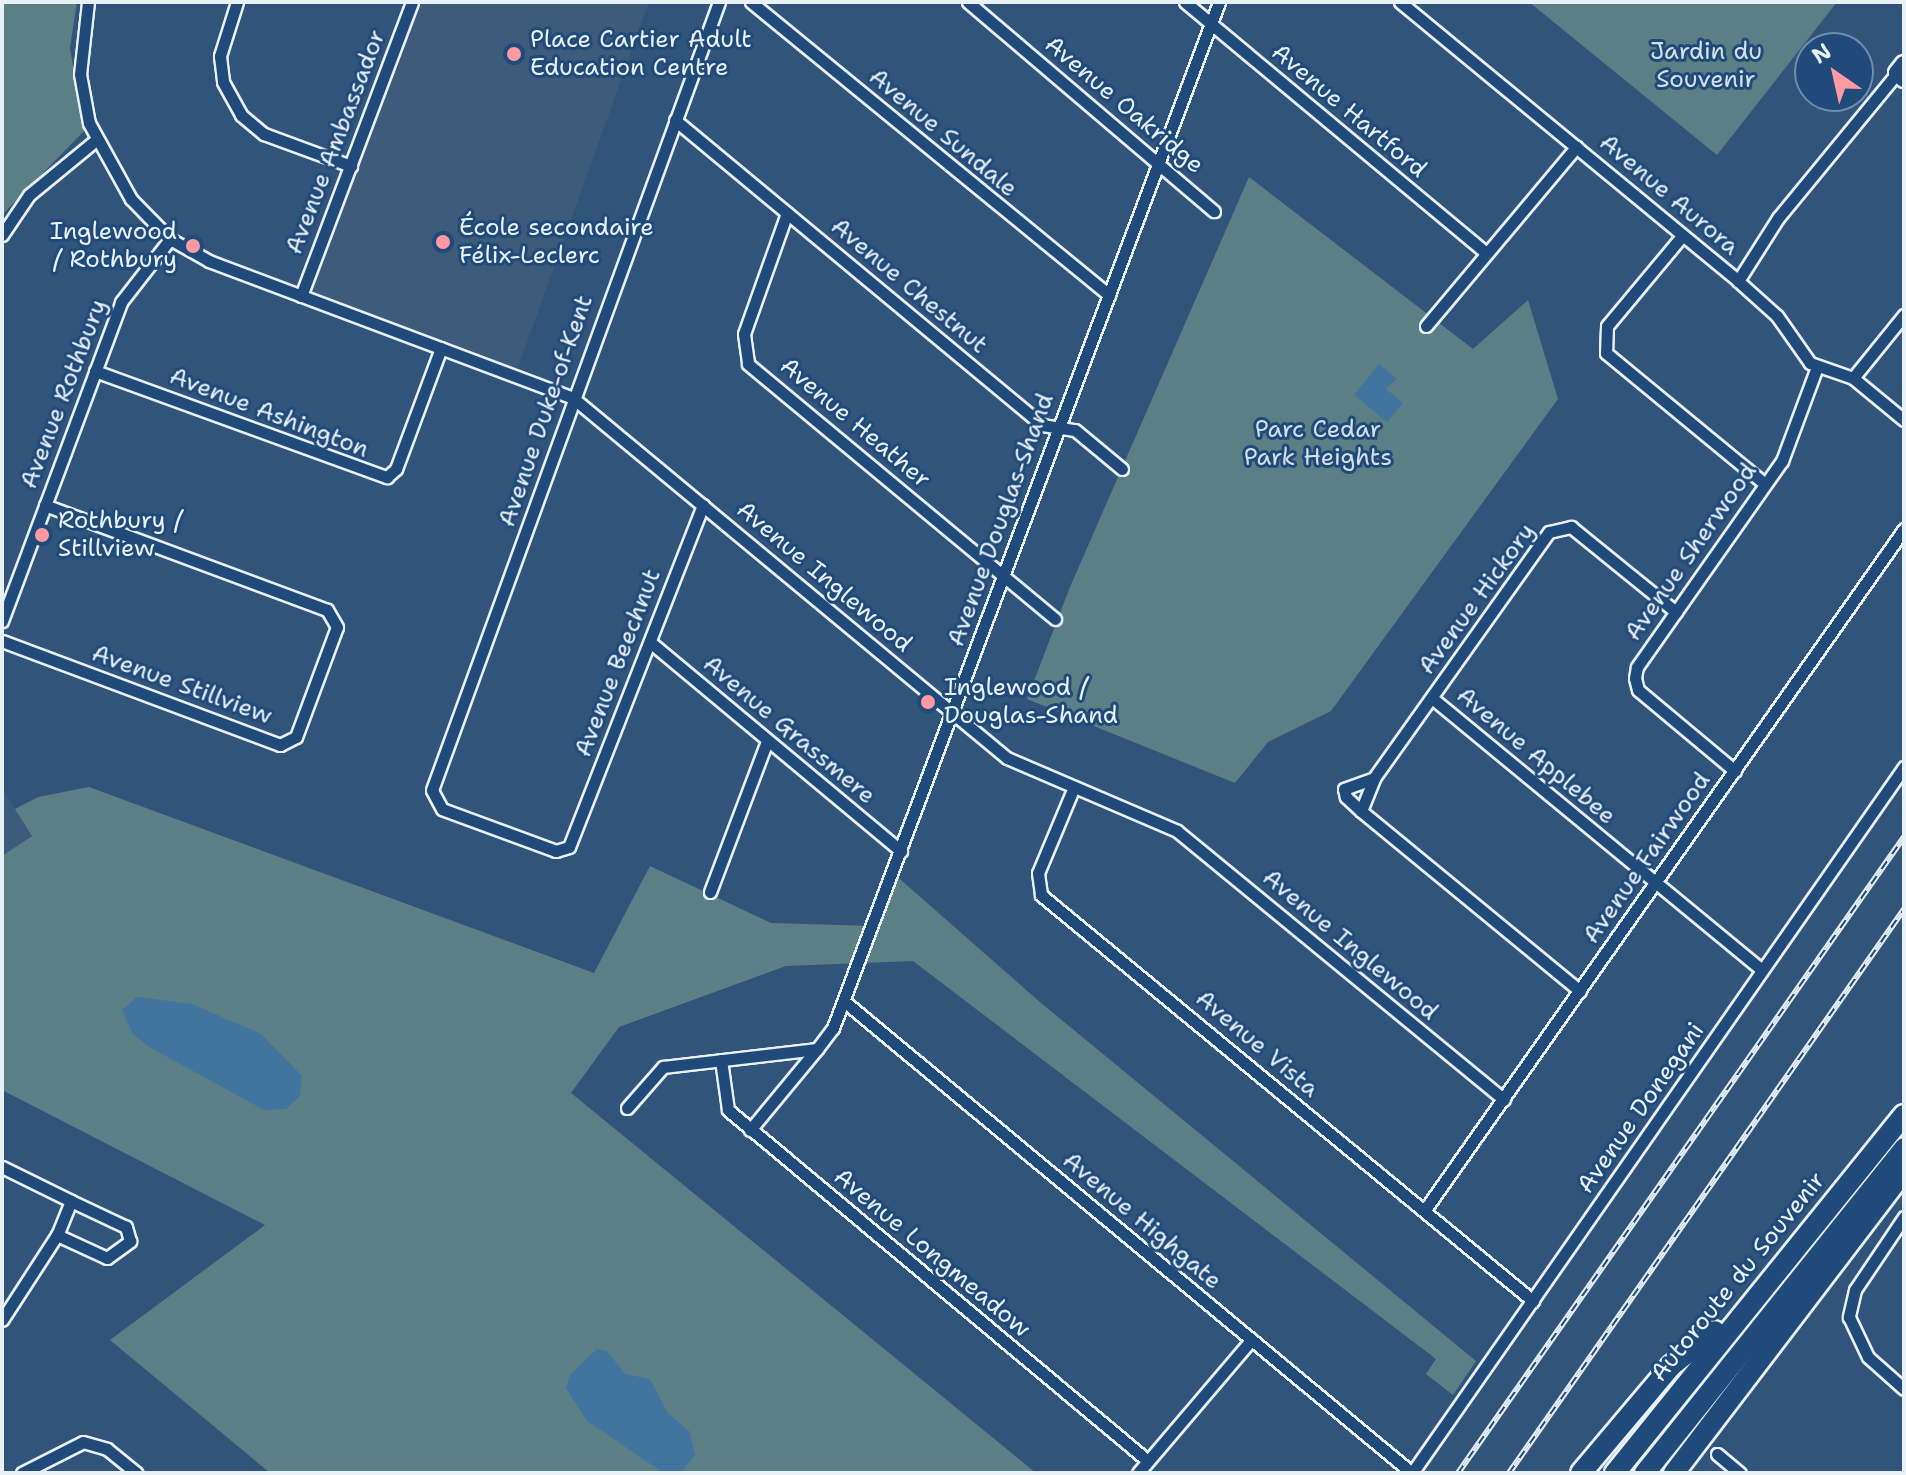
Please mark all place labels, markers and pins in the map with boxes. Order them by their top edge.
place label: Place Cartier Adult Education Centre [530,26,752,82]
marker: Place Cartier Adult Education Centre [505,45,523,63]
place label: École secondaire Félix-Leclerc [459,214,654,270]
place label: Inglewood / Rothbury [50,218,177,274]
marker: École secondaire Félix-Leclerc [434,233,452,251]
marker: Inglewood / Rothbury [184,237,202,255]
place label: Rothbury / Stillview [58,507,182,563]
marker: Rothbury / Stillview [33,526,51,544]
place label: Inglewood / Douglas-Shand [944,674,1118,730]
marker: Inglewood / Douglas-Shand [919,693,937,711]

